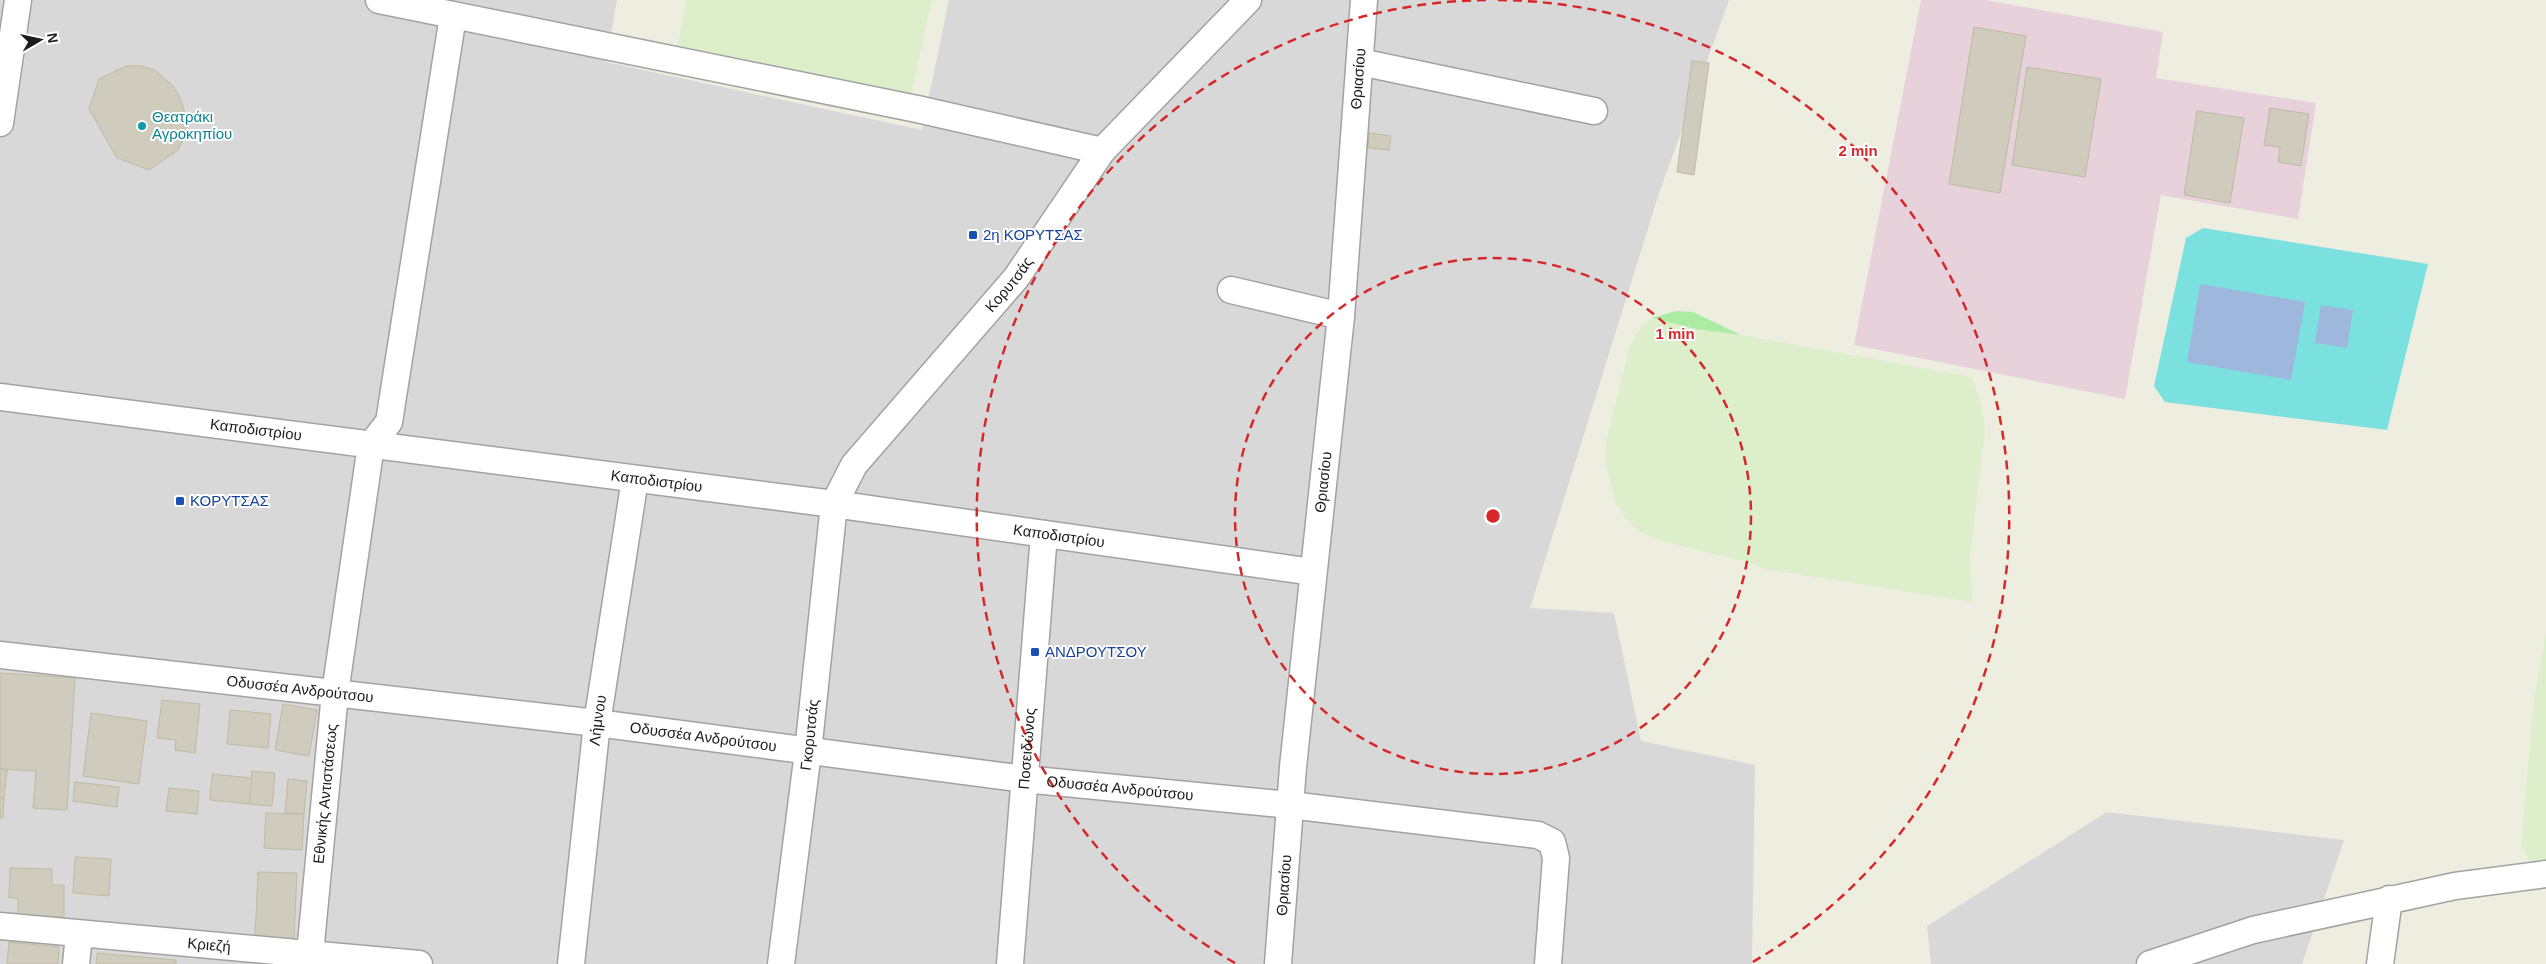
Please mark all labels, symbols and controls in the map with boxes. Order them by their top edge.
north arrow [15,15,65,65]
text: N [44,32,62,44]
street label: Θριασίου [1347,47,1368,110]
place label: Θεατράκι Αγροκηπίου [152,108,232,142]
marker: Θεατράκι Αγροκηπίου [136,120,148,132]
text: 2 min [1838,142,1878,159]
place label: 2η ΚΟΡΥΤΣΑΣ [983,226,1083,243]
marker: 2η ΚΟΡΥΤΣΑΣ [967,229,979,241]
street label: Κορυτσάς [982,253,1036,315]
text: 1 min [1655,325,1695,342]
street label: Καποδιστρίου [209,415,303,444]
street label: Θριασίου [1311,451,1335,514]
street label: Καποδιστρίου [610,466,704,495]
place label: ΚΟΡΥΤΣΑΣ [190,492,269,509]
marker: ΚΟΡΥΤΣΑΣ [174,495,186,507]
centre of rings [1484,507,1502,525]
street label: Καποδιστρίου [1012,521,1106,550]
place label: ΑΝΔΡΟΥΤΣΟΥ [1045,643,1147,660]
marker: ΑΝΔΡΟΥΤΣΟΥ [1029,646,1041,658]
street label: Οδυσσέα Ανδρούτσου [226,672,374,705]
street label: Λήμνου [586,694,609,747]
street label: Γκορυτσάς [797,698,821,771]
street label: Ποσειδώνος [1015,707,1038,790]
street label: Οδυσσέα Ανδρούτσου [629,718,778,754]
street label: Εθνικής Αντιστάσεως [310,723,340,865]
street label: Οδυσσέα Ανδρούτσου [1046,772,1194,804]
street label: Θριασίου [1273,854,1294,916]
street label: Κριεζή [187,934,232,955]

